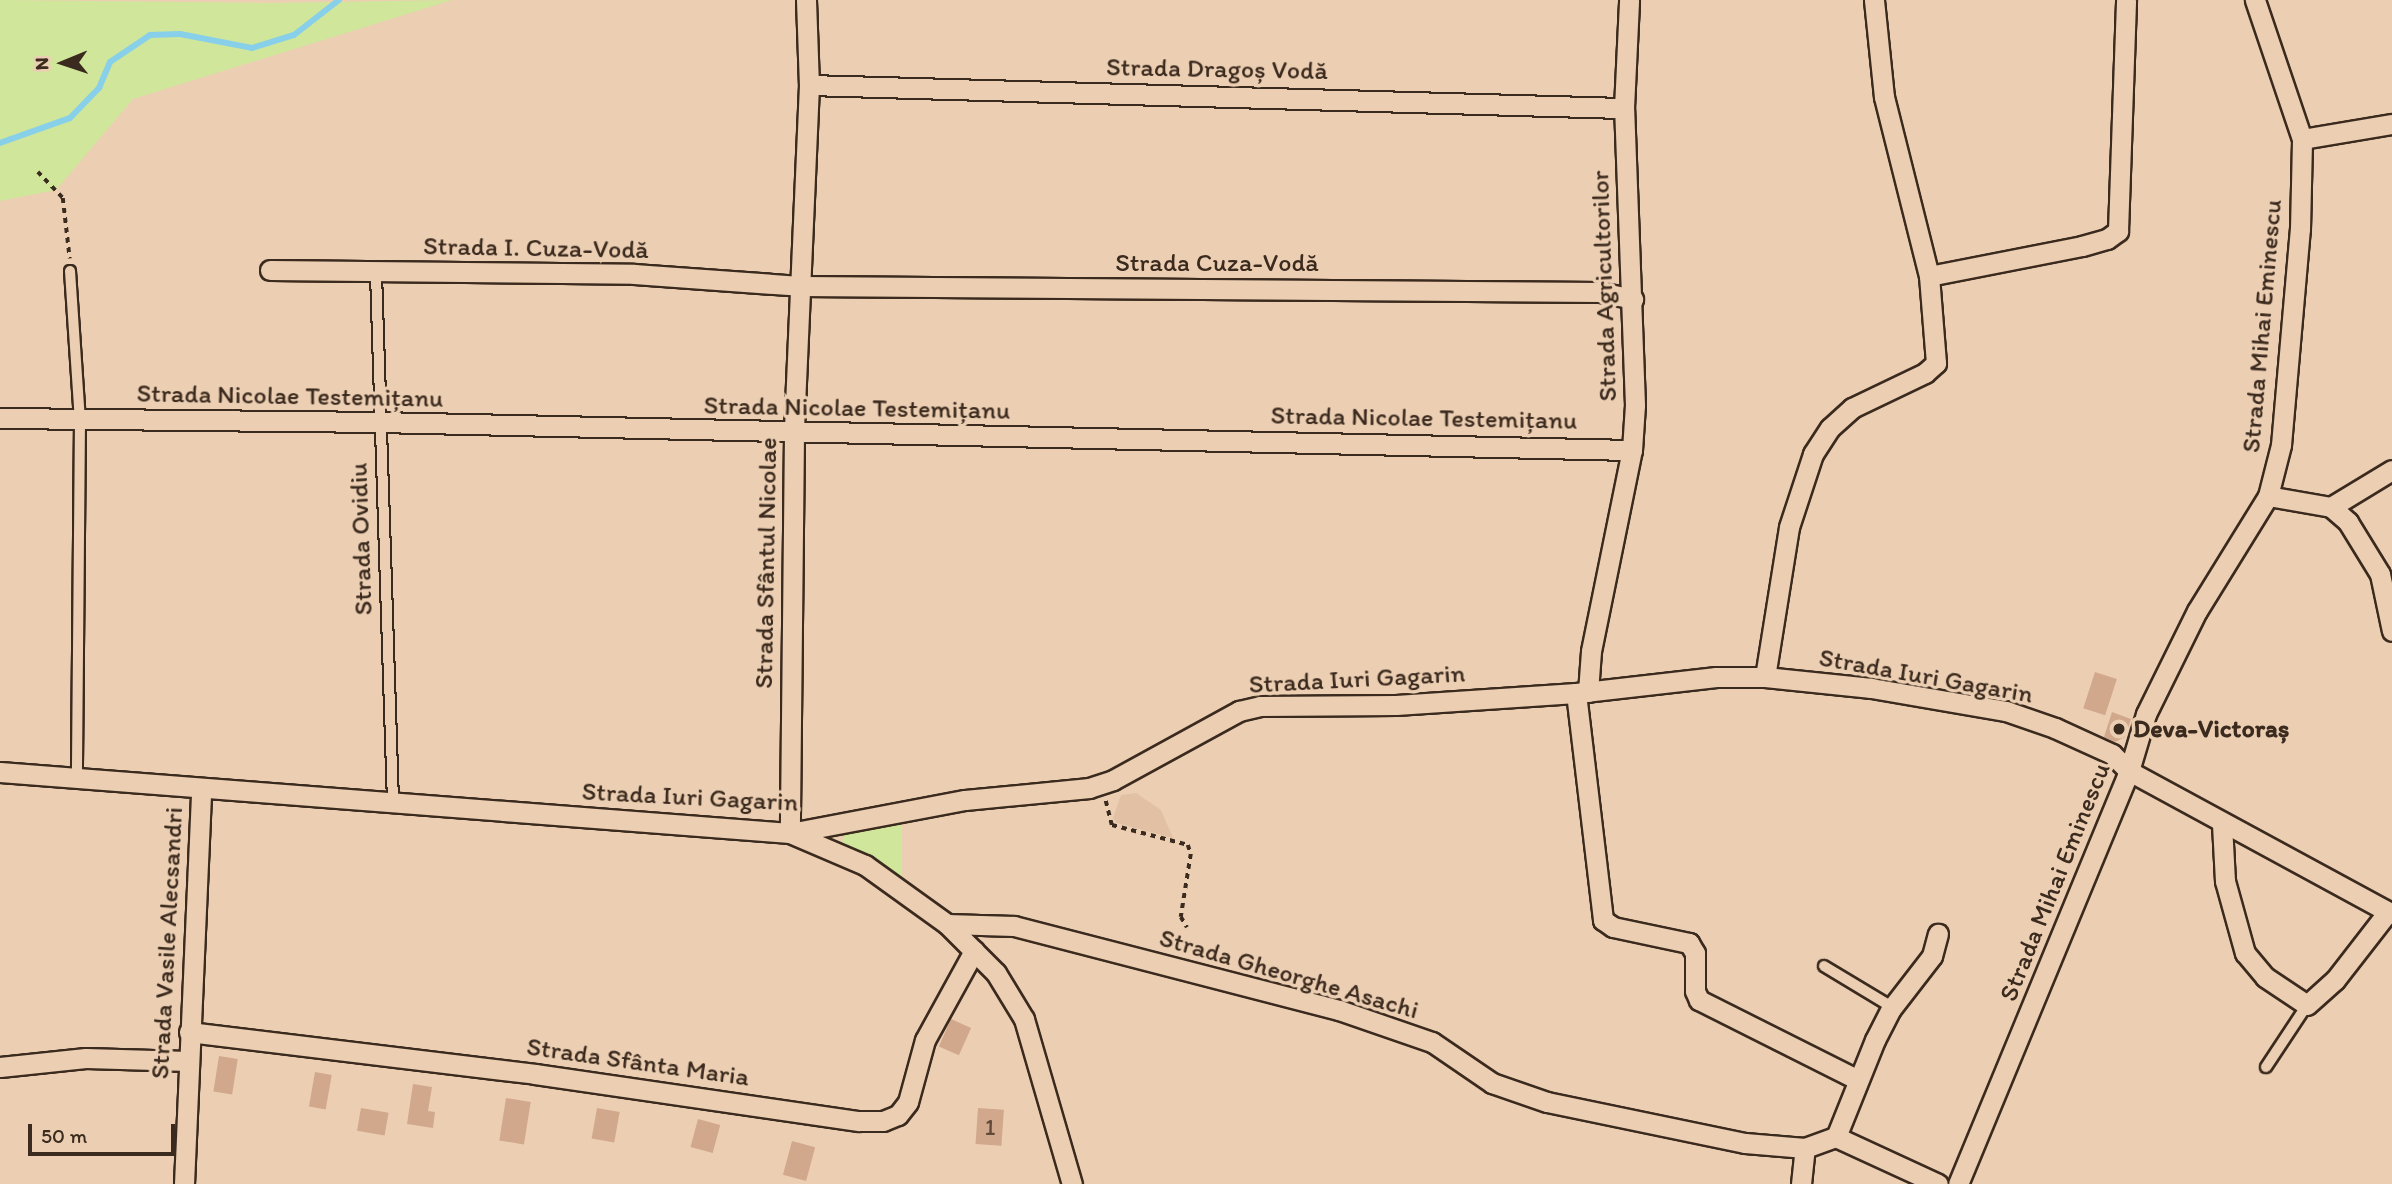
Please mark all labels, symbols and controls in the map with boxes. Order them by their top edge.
north arrow [28,28,98,98]
street label: Strada Dragoș Vodă [1106,51,1328,87]
text: N [30,57,53,71]
street label: Strada Agricultorilor [1584,170,1624,402]
street label: Strada Mihai Eminescu [2235,198,2289,454]
street label: Strada I. Cuza-Vodă [423,230,649,266]
street label: Strada Cuza-Vodă [1116,247,1318,279]
street label: Strada Nicolae Testemițanu [136,378,444,414]
street label: Strada Nicolae Testemițanu [703,390,1011,426]
street label: Strada Nicolae Testemițanu [1270,400,1578,436]
street label: Strada Sfântul Nicolae [748,437,784,689]
street label: Strada Ovidiu [343,462,379,616]
street label: Strada Iuri Gagarin [1817,642,2035,710]
street label: Strada Iuri Gagarin [1248,658,1466,700]
place label: Deva-Victoraș [2133,713,2289,745]
marker: Deva-Victoraș [2111,721,2127,737]
street label: Strada Mihai Eminescu [1993,758,2117,1006]
street label: Strada Iuri Gagarin [581,776,799,818]
street label: Strada Vasile Alecsandri [144,807,190,1079]
street label: Strada Gheorghe Asachi [1156,922,1422,1026]
street label: Strada Sfânta Maria [524,1031,752,1093]
scale bar [32,1110,178,1154]
house number: 1 [985,1113,995,1141]
text: 50 m [41,1123,87,1148]

